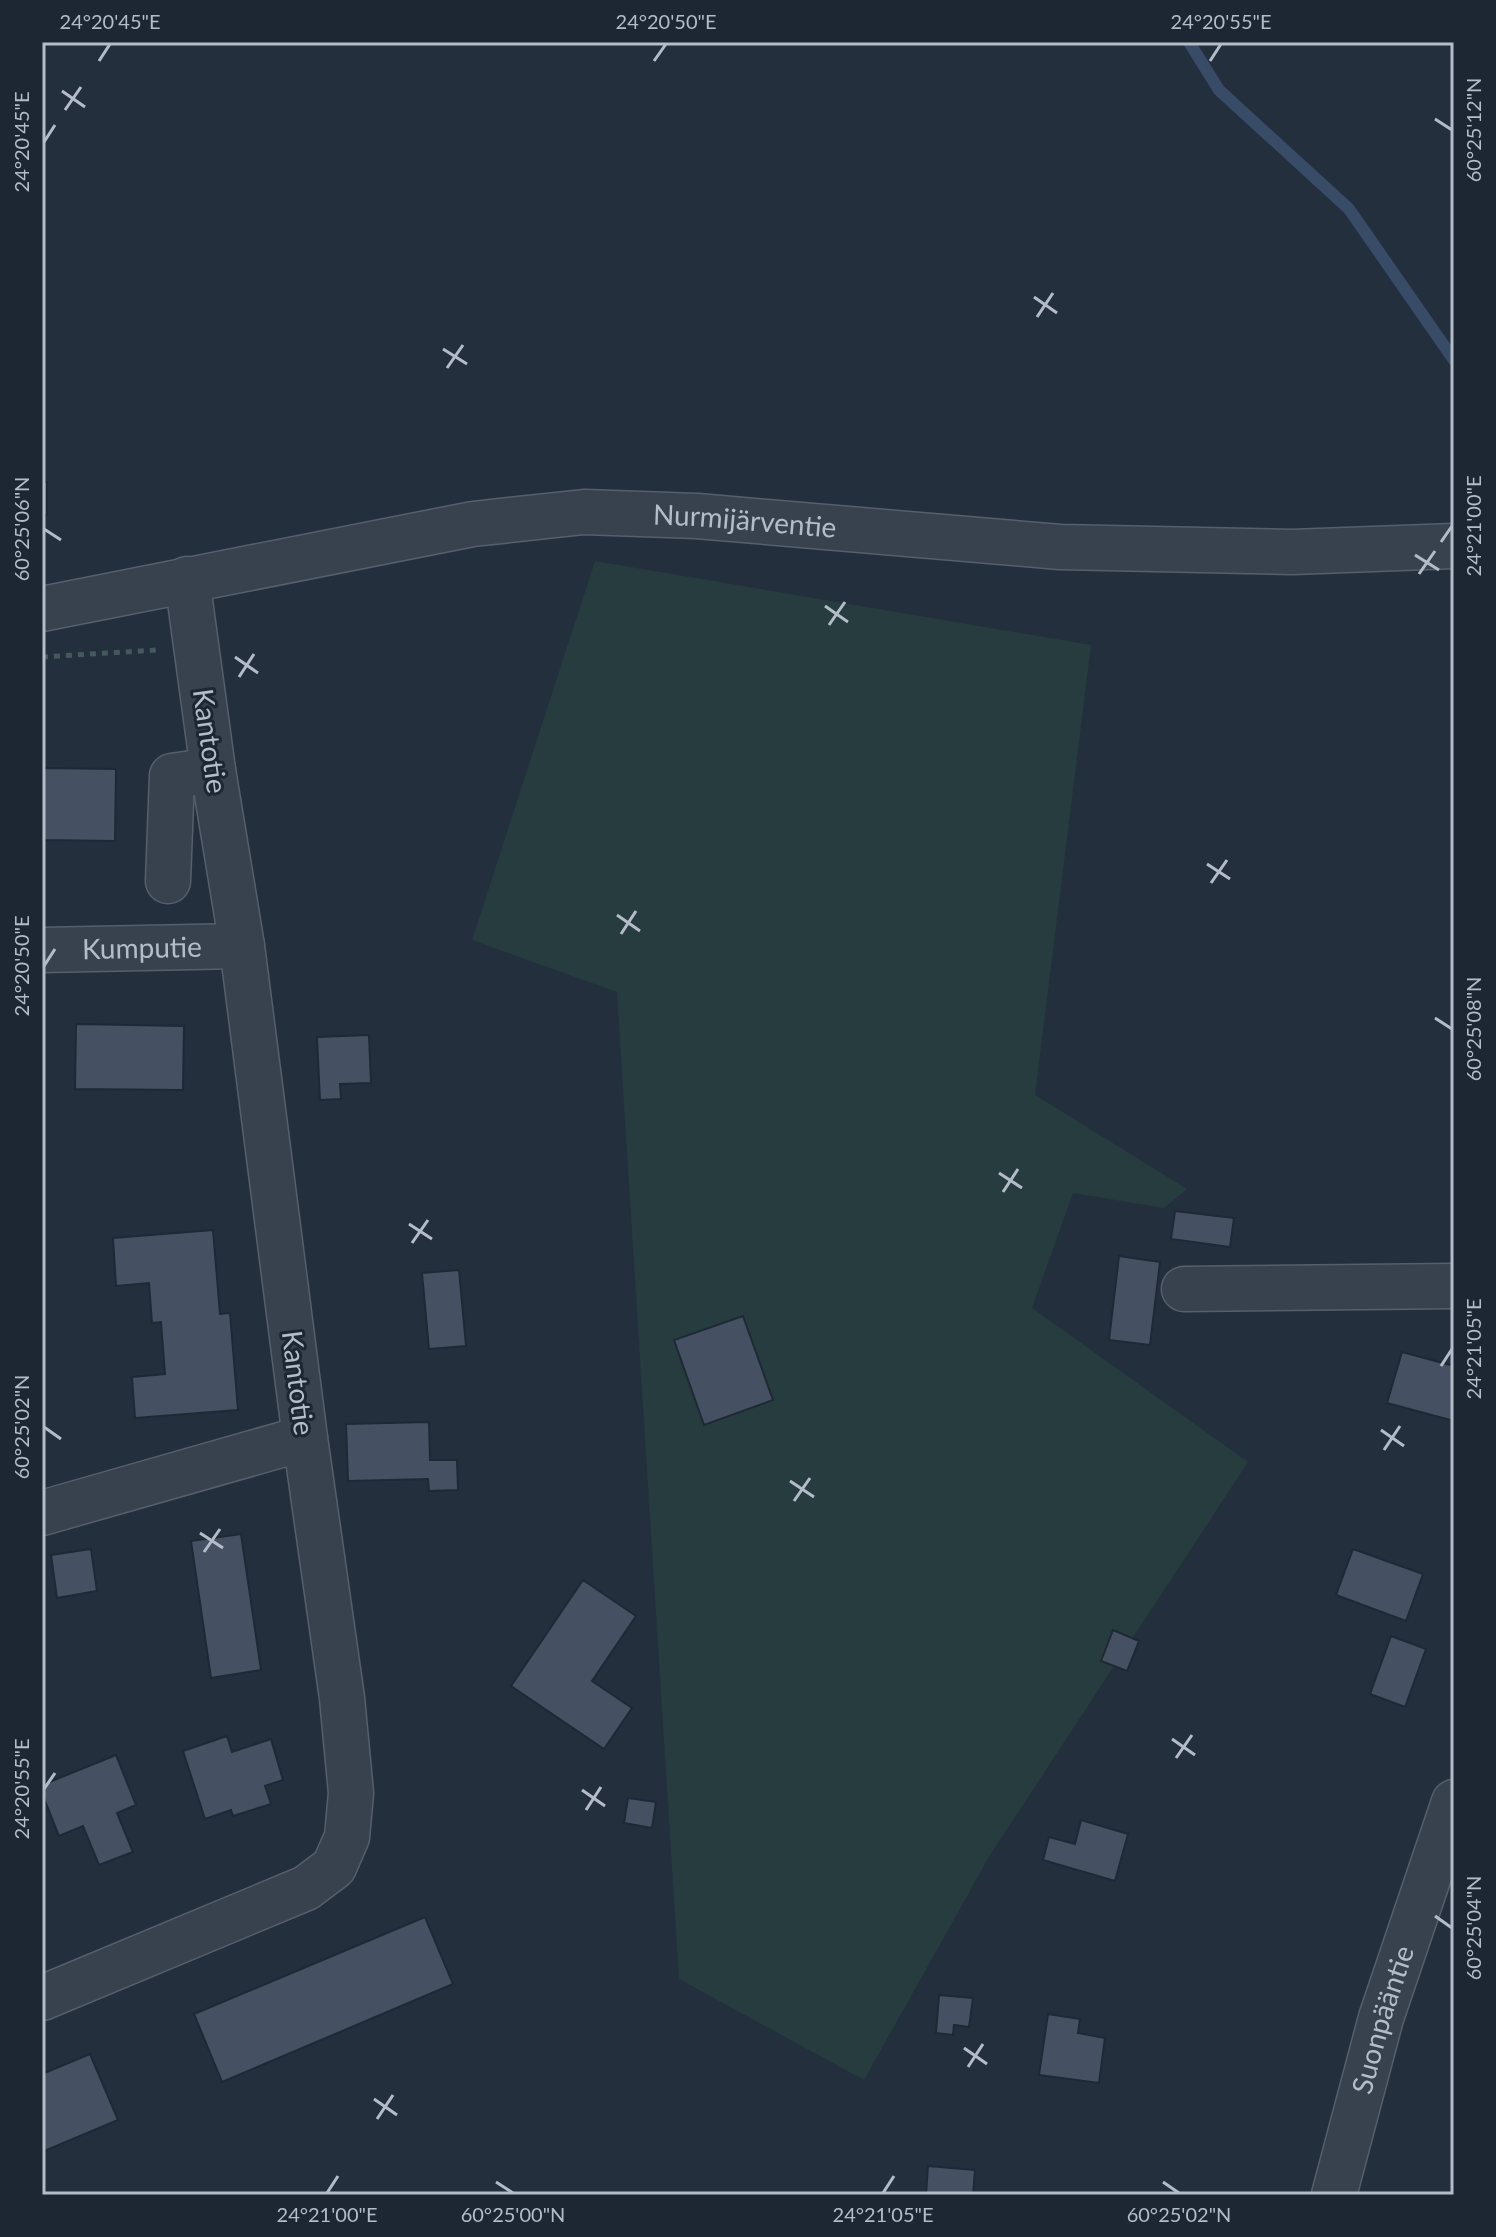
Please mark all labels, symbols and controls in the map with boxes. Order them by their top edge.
text: 24°20'45"E [60,9,160,33]
text: 24°20'50"E [616,9,716,33]
text: 24°20'55"E [1171,9,1271,33]
text: 60°25'12"N [1461,78,1485,182]
text: 24°20'45"E [9,92,33,192]
text: 24°21'00"E [1461,476,1485,576]
text: 60°25'06"N [9,477,33,581]
street label: Nurmijärventie [652,496,838,544]
street label: Kantotie [187,686,235,795]
text: 24°20'50"E [9,916,33,1016]
street label: Kumputie [82,929,202,965]
text: 60°25'08"N [1461,977,1485,1081]
text: 24°21'05"E [1461,1299,1485,1399]
street label: Kantotie [276,1328,322,1437]
text: 60°25'02"N [9,1375,33,1479]
text: 24°20'55"E [9,1739,33,1839]
text: 60°25'04"N [1461,1876,1485,1980]
street label: Suonpääntie [1344,1941,1420,2097]
text: 24°21'00"E [277,2202,377,2226]
text: 60°25'00"N [461,2202,565,2226]
text: 24°21'05"E [833,2202,933,2226]
text: 60°25'02"N [1127,2202,1231,2226]

